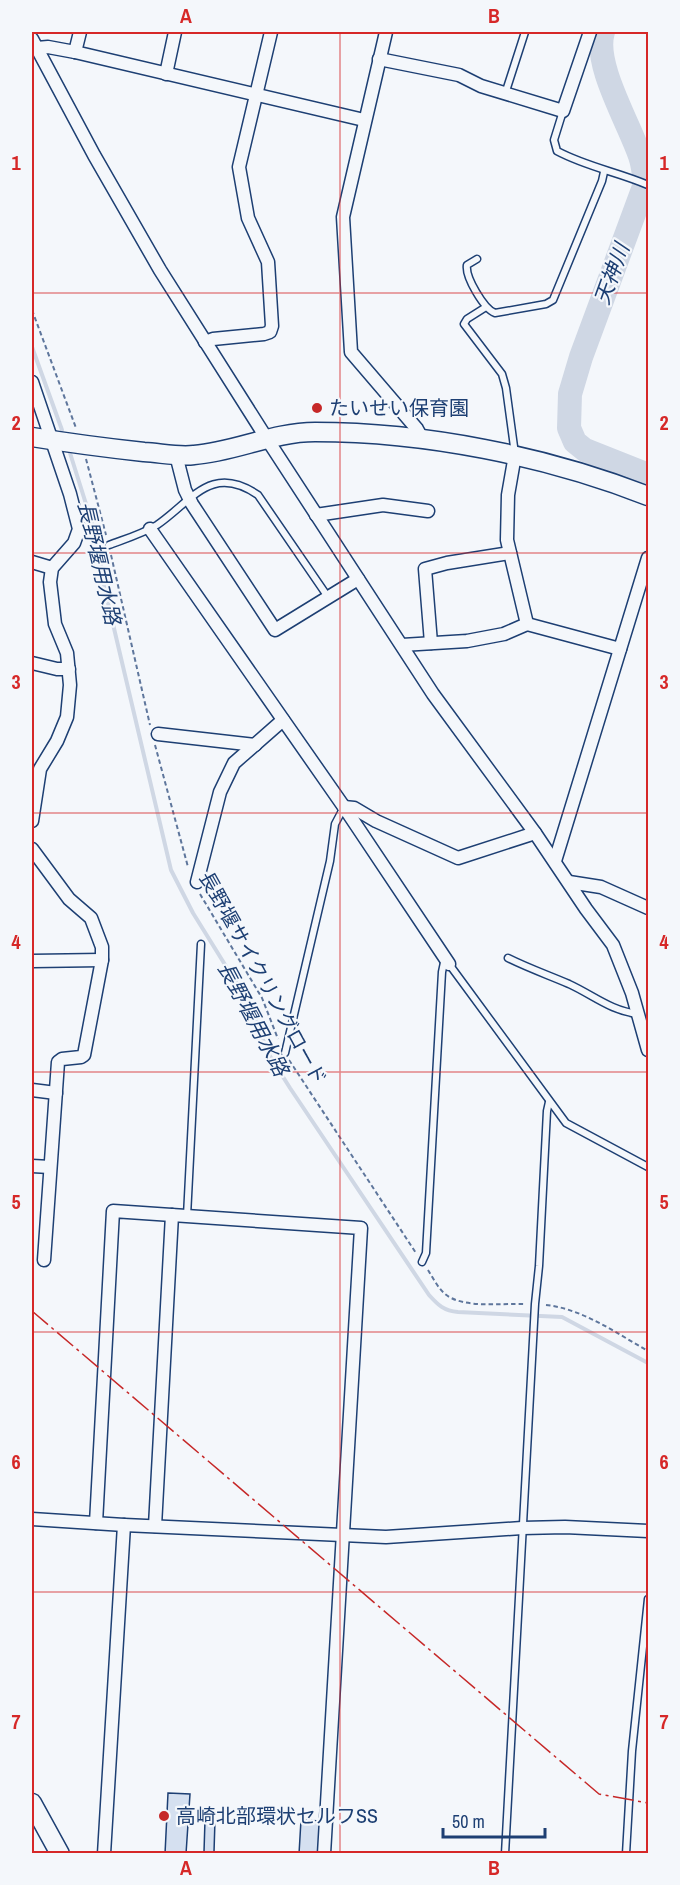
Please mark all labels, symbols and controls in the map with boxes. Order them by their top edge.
text: A [180,2,192,29]
text: B [488,2,500,29]
text: 1 [11,149,21,176]
text: 1 [659,149,669,176]
water label: 天神川 [587,237,637,308]
place label: たいせい保育園 [329,394,469,421]
marker: たいせい保育園 [310,401,324,415]
text: 2 [11,409,21,436]
text: 2 [659,409,669,436]
water label: 長野堰用水路 [71,498,128,629]
text: 3 [11,668,21,695]
text: 3 [659,668,669,695]
street label: 長野堰サイクリングロード [194,866,333,1089]
text: 4 [11,928,21,955]
text: 4 [659,928,669,955]
water label: 長野堰用水路 [211,956,297,1083]
text: 5 [11,1188,21,1215]
text: 5 [659,1188,669,1215]
text: 6 [11,1448,21,1475]
text: 6 [659,1448,669,1475]
text: 7 [11,1708,21,1735]
text: 7 [659,1708,669,1735]
scale bar [443,1801,545,1839]
place label: 高崎北部環状セルフSS [176,1802,378,1829]
marker: 高崎北部環状セルフSS [157,1809,171,1823]
text: 50 m [452,1809,485,1834]
text: A [180,1854,192,1881]
text: B [488,1854,500,1881]

